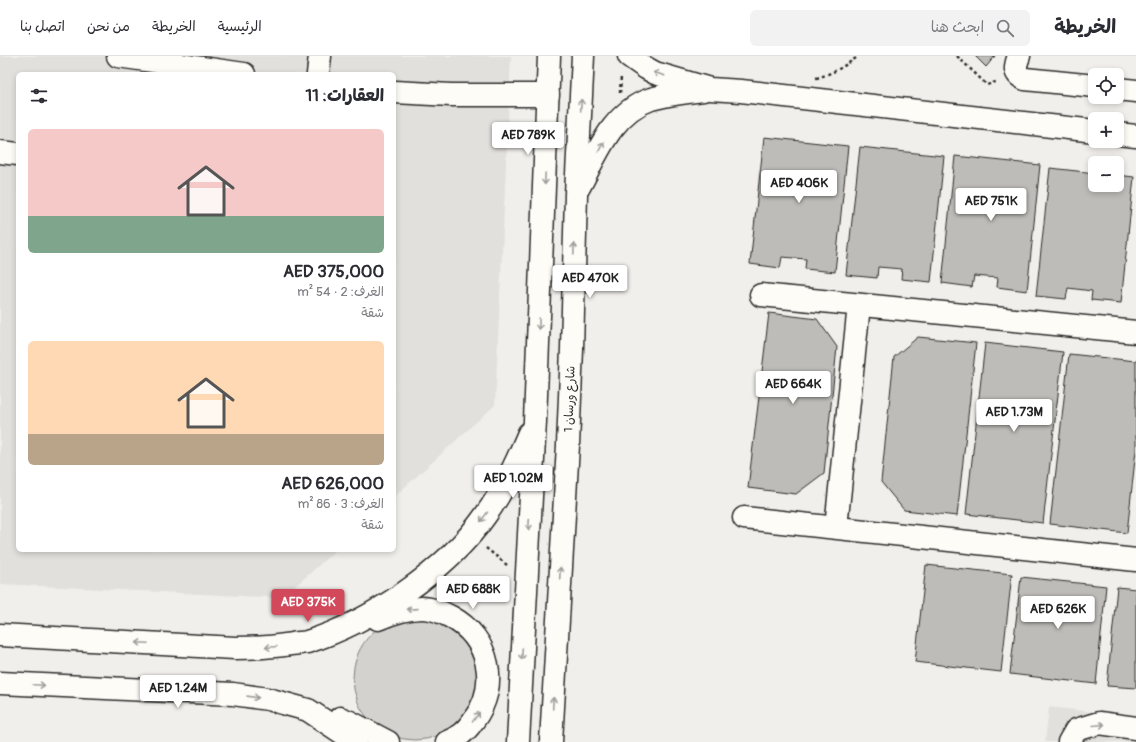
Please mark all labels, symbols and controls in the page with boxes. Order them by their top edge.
search box [750,10,1030,46]
text: الخريطة [1054,15,1116,39]
icon: search [994,17,1016,39]
text: اتصل بنا [20,18,65,35]
text: من نحن [87,18,130,35]
text: الخريطة [152,18,196,35]
text: الرئيسية [218,18,262,35]
text: ابحث هنا [931,18,984,37]
map controls [1088,68,1124,192]
button: locate [1088,68,1124,104]
one-way arrow [653,70,666,77]
icon: filters [28,85,50,107]
text: العقارات: 11 [306,85,384,106]
one-way arrow [577,99,584,112]
button: + [1088,112,1124,148]
pin: AED 789K [487,122,569,156]
text: AED 789K [501,127,555,143]
one-way arrow [598,141,605,153]
icon: home [170,155,242,227]
button: − [1088,156,1124,192]
pin: AED 406K [758,170,840,204]
one-way arrow [541,172,548,185]
text: AED 406K [770,175,828,191]
pin: AED 751K [950,188,1032,222]
text: AED 751K [964,193,1018,209]
one-way arrow [570,243,578,256]
text: AED 375,000 [283,261,384,282]
pin: AED 470K [549,265,631,299]
text: AED 470K [561,270,619,286]
text: الغرف: 2 · 54 m² [297,284,384,300]
text: شقة [361,305,384,321]
one-way arrow [535,317,542,330]
street label: شارع ورسان 1 [561,366,580,432]
icon: home [170,367,242,439]
pin: AED 664K [752,371,834,405]
text: AED 664K [765,376,821,392]
pin: AED 1.73M [968,399,1060,433]
text: AED 1.73M [985,404,1043,420]
pin: AED 1.02M [467,465,559,499]
text: AED 1.02M [483,470,543,486]
text: AED 626,000 [281,473,384,494]
text: الغرف: 3 · 86 m² [298,496,384,512]
one-way arrow [480,511,488,522]
text: شقة [361,517,384,533]
one-way arrow [525,517,533,530]
one-way arrow [556,567,564,580]
pin: AED 688K [432,576,514,610]
text: AED 688K [446,581,500,597]
pin: AED 375K [267,589,349,623]
text: AED 375K [280,594,336,610]
pin: AED 626K [1017,596,1099,630]
text: AED 626K [1030,601,1086,617]
one-way arrow [406,605,419,612]
one-way arrow [136,639,149,646]
one-way arrow [265,643,278,650]
one-way arrow [519,647,526,660]
pin: AED 1.24M [132,675,224,709]
text: AED 1.24M [149,680,207,696]
one-way arrow [32,682,45,689]
one-way arrow [246,693,259,701]
one-way arrow [549,697,556,710]
one-way arrow [472,711,480,722]
one-way arrow [1092,721,1105,728]

